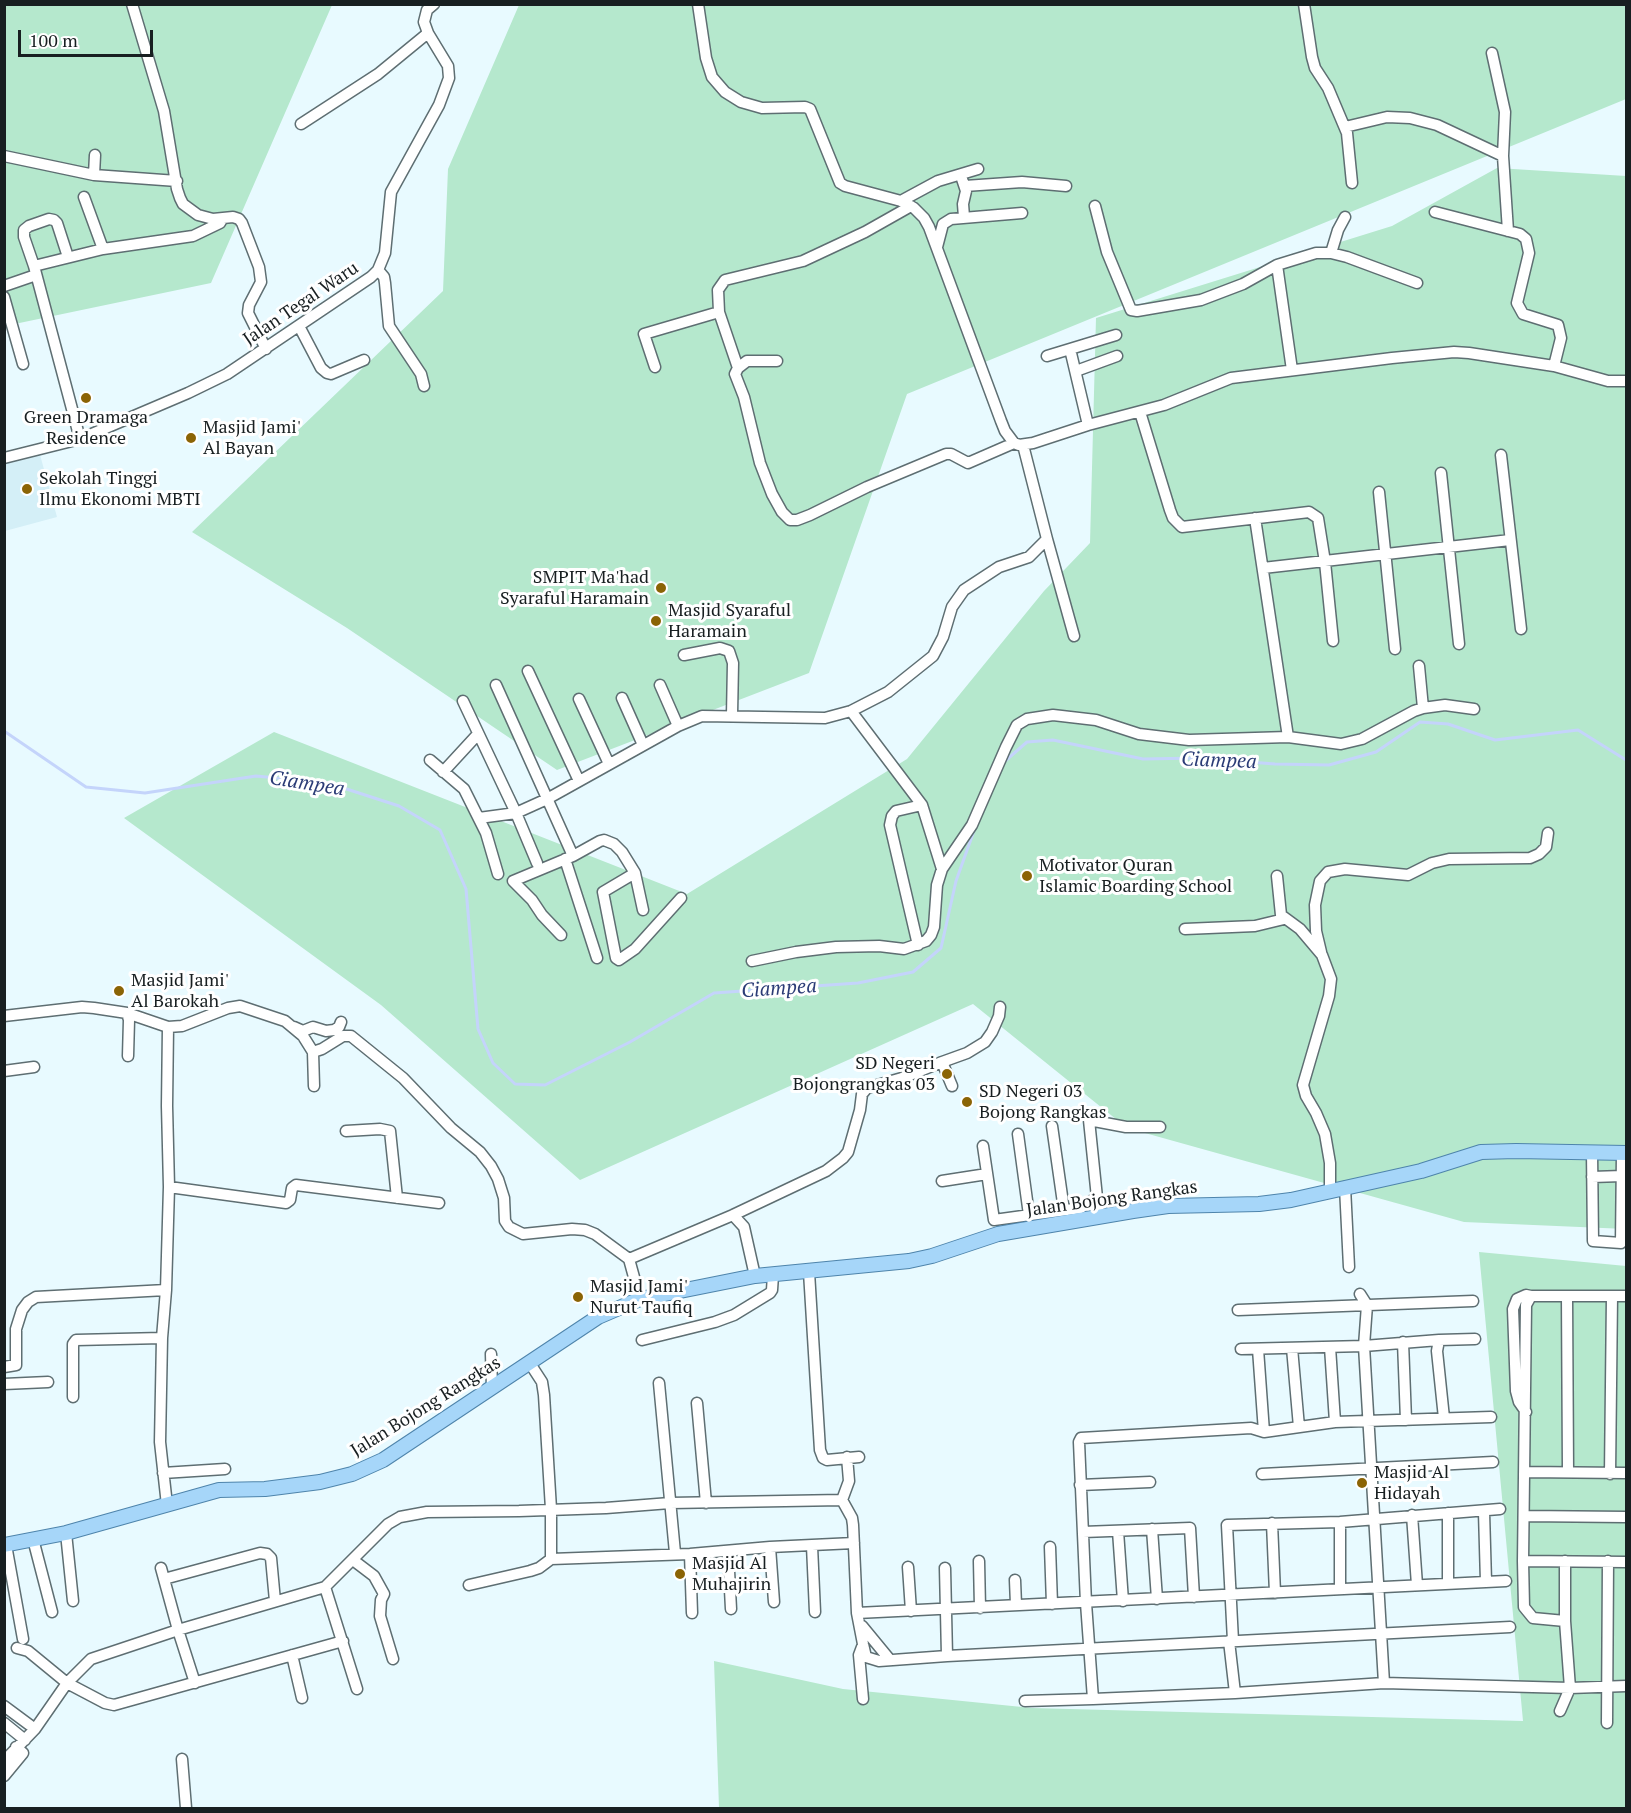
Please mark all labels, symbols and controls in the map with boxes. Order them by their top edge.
scale bar [21,18,156,56]
text: 100 m [29,28,78,52]
street label: Jalan Tegal Waru [239,258,363,350]
marker: Green Dramaga Residence [79,391,93,405]
place label: Green Dramaga Residence [24,407,148,450]
place label: Masjid Jami' Al Bayan [203,417,301,460]
marker: Masjid Jami' Al Bayan [184,431,198,445]
place label: Sekolah Tinggi Ilmu Ekonomi MBTI [39,468,201,510]
marker: Sekolah Tinggi Ilmu Ekonomi MBTI [20,482,34,496]
place label: SMPIT Ma'had Syaraful Haramain [500,567,649,610]
marker: SMPIT Ma'had Syaraful Haramain [654,581,668,595]
place label: Masjid Syaraful Haramain [668,600,791,642]
marker: Masjid Syaraful Haramain [649,614,663,628]
water label: Ciampea [1181,748,1257,774]
water label: Ciampea [268,766,346,802]
place label: Motivator Quran Islamic Boarding School [1039,855,1232,898]
marker: Motivator Quran Islamic Boarding School [1020,869,1034,883]
place label: Masjid Jami' Al Barokah [131,970,229,1012]
water label: Ciampea [740,974,818,1004]
marker: Masjid Jami' Al Barokah [112,984,126,998]
place label: SD Negeri Bojongrangkas 03 [793,1053,935,1096]
marker: SD Negeri Bojongrangkas 03 [940,1067,954,1081]
place label: SD Negeri 03 Bojong Rangkas [979,1081,1107,1124]
marker: SD Negeri 03 Bojong Rangkas [960,1095,974,1109]
street label: Jalan Bojong Rangkas [1025,1176,1199,1222]
place label: Masjid Jami' Nurut Taufiq [590,1276,692,1318]
marker: Masjid Jami' Nurut Taufiq [571,1290,585,1304]
street label: Jalan Bojong Rangkas [347,1352,505,1462]
place label: Masjid Al Hidayah [1374,1462,1449,1504]
marker: Masjid Al Hidayah [1355,1476,1369,1490]
place label: Masjid Al Muhajirin [692,1553,771,1596]
marker: Masjid Al Muhajirin [673,1567,687,1581]

